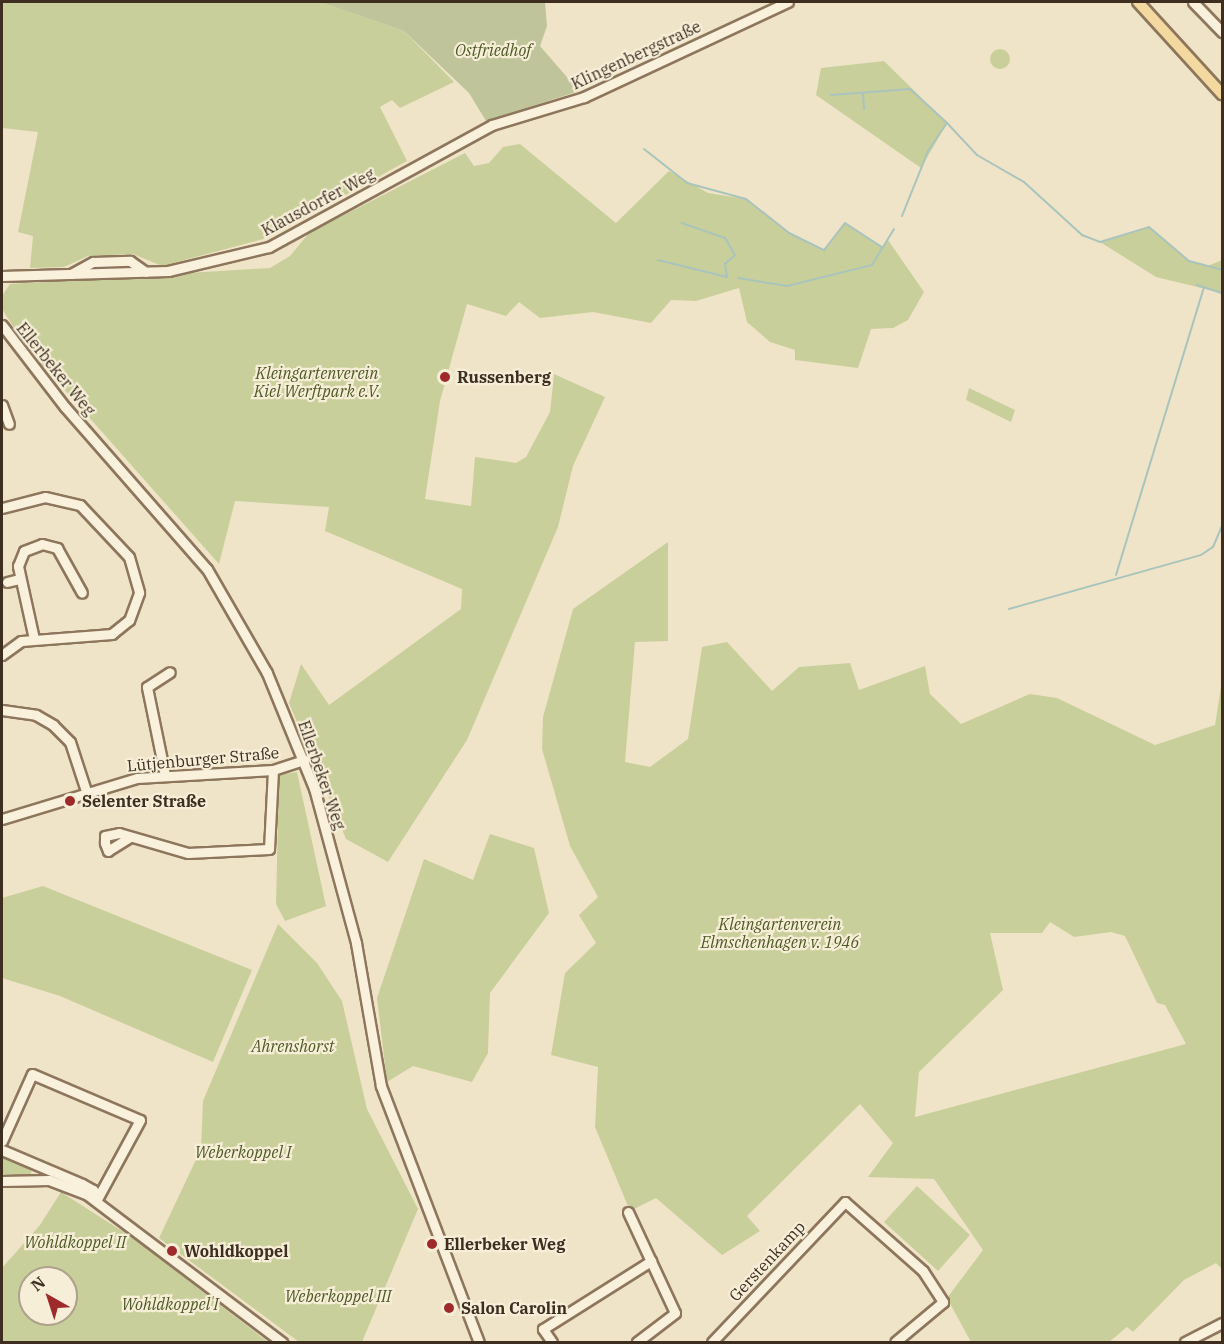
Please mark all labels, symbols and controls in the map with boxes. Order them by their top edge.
street label: Klingenbergstraße [568,17,704,93]
park label: Ostfriedhof [455,40,531,60]
street label: Klausdorfer Weg [258,164,378,240]
street label: Ellerbeker Weg [13,319,99,419]
park label: Kleingartenverein Kiel Werftpark e.V. [254,363,380,401]
place label: Russenberg [457,367,551,387]
marker: Russenberg [438,370,452,384]
street label: Ellerbeker Weg [294,718,350,832]
street label: Lütjenburger Straße [126,743,280,775]
place label: Selenter Straße [82,791,206,811]
marker: Selenter Straße [63,794,77,808]
park label: Kleingartenverein Elmschenhagen v. 1946 [701,914,859,952]
park label: Ahrenshorst [251,1036,335,1056]
park label: Weberkoppel I [195,1142,291,1162]
street label: Gerstenkamp [725,1217,809,1305]
park label: Wohldkoppel II [24,1232,126,1252]
place label: Ellerbeker Weg [444,1234,565,1254]
marker: Ellerbeker Weg [425,1237,439,1251]
place label: Wohldkoppel [184,1241,288,1261]
marker: Wohldkoppel [165,1244,179,1258]
north arrow [18,1266,78,1326]
text: N [27,1272,49,1295]
park label: Weberkoppel III [285,1286,391,1306]
park label: Wohldkoppel I [121,1294,219,1314]
place label: Salon Carolin [461,1298,567,1318]
marker: Salon Carolin [442,1301,456,1315]

